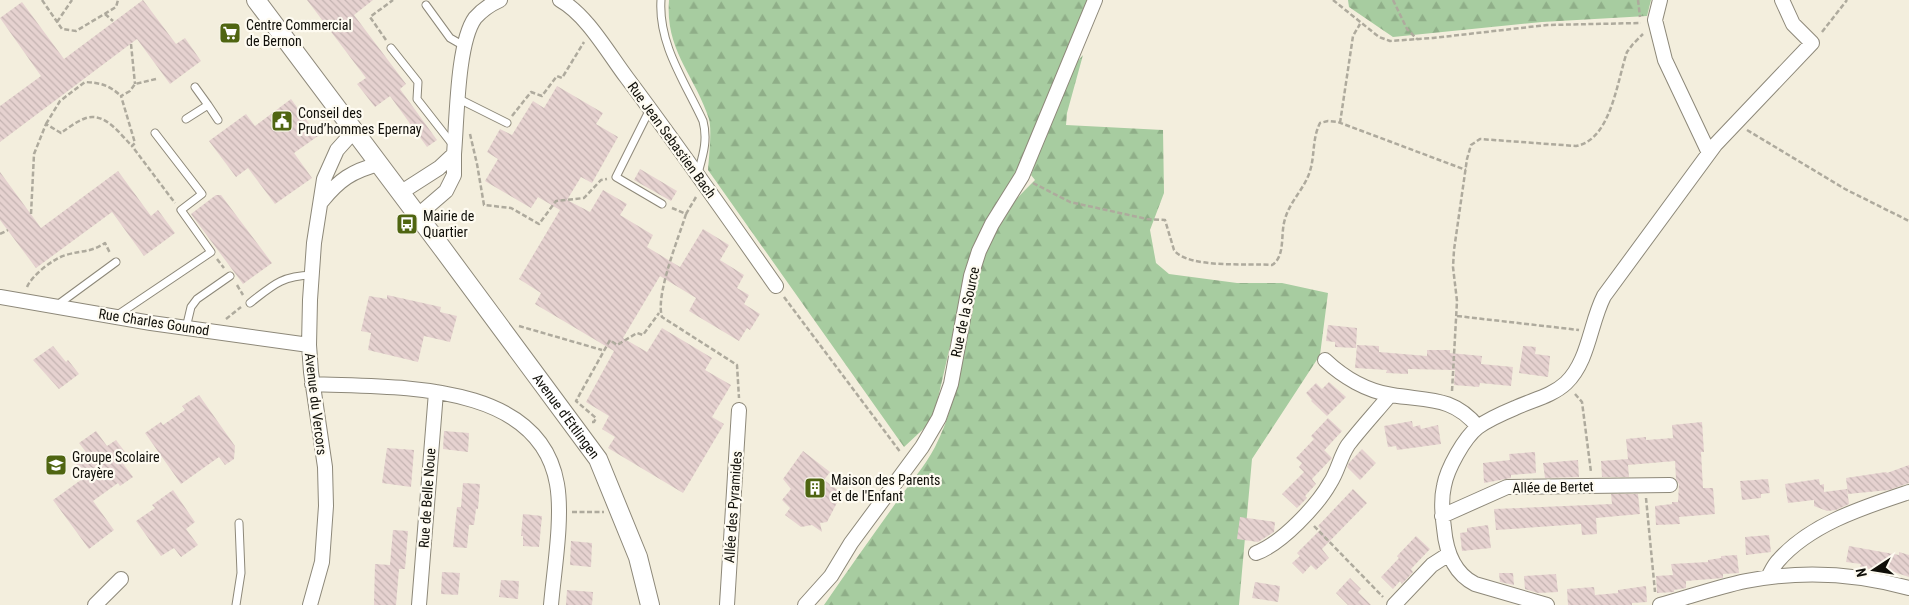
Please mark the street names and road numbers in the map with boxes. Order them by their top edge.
street label: Rue Jean Sebastien Bach [625,79,719,201]
street label: Rue de la Source [948,265,982,359]
street label: Rue Charles Gounod [98,305,210,339]
street label: Avenue du Vercors [302,352,330,456]
street label: Avenue d'Ettlingen [530,370,603,462]
street label: Rue de Belle Noue [416,447,439,549]
street label: Allée des Pyramides [721,451,745,563]
street label: Allée de Bertet [1512,478,1594,496]

